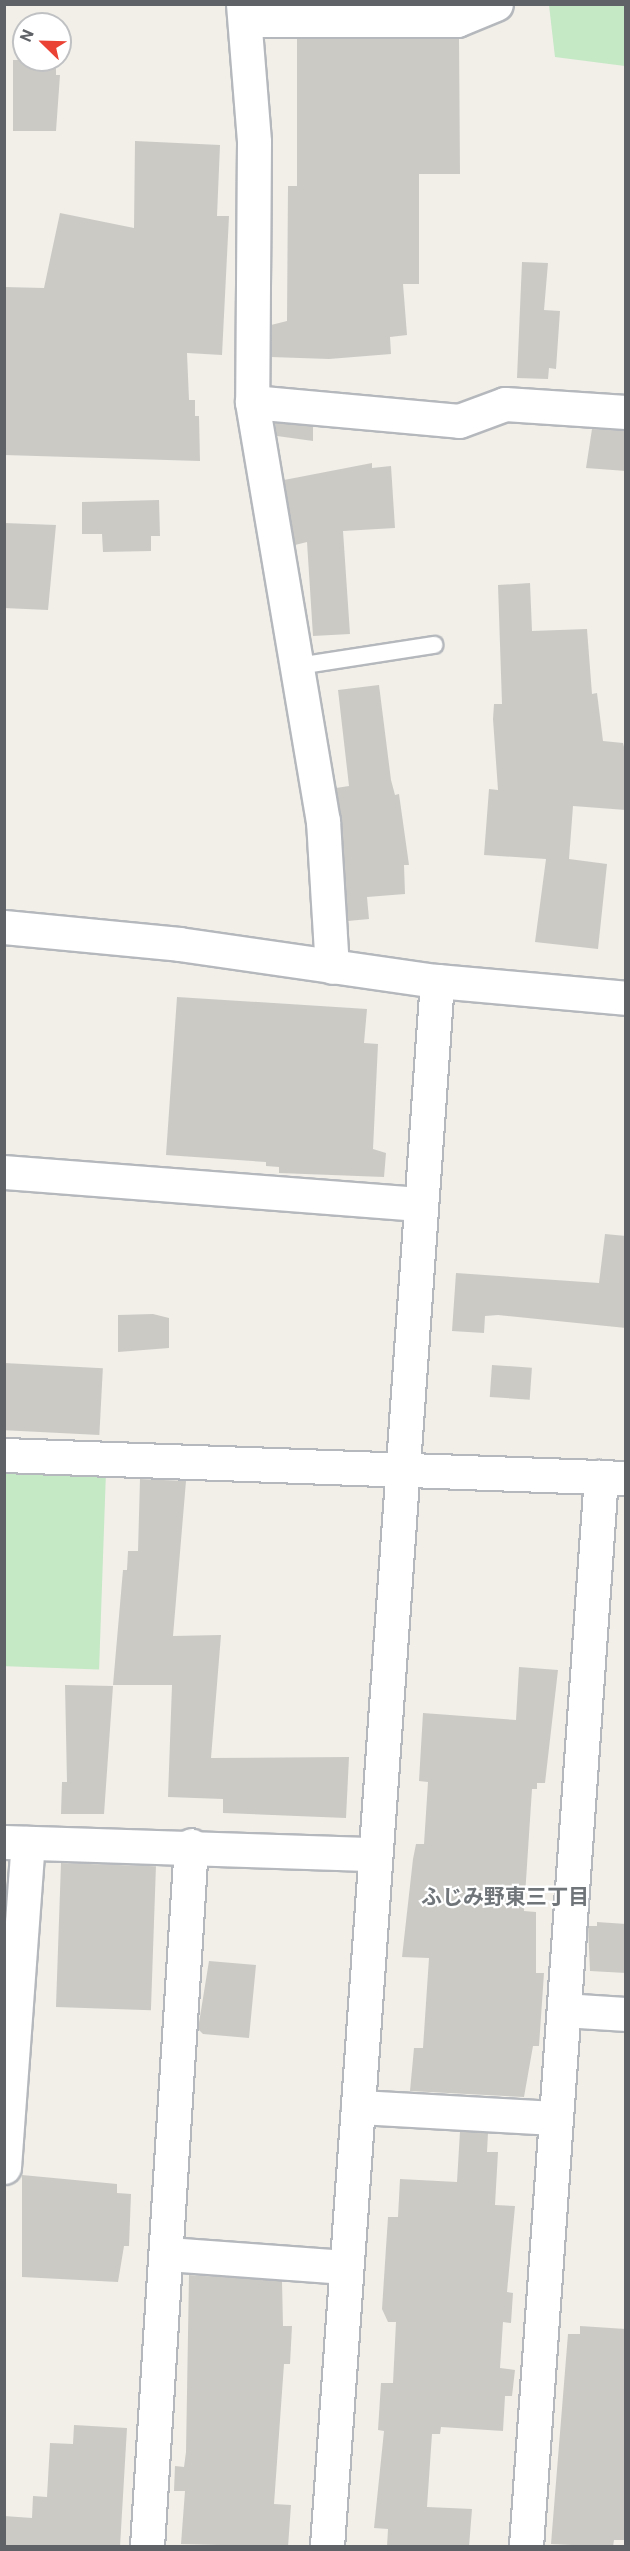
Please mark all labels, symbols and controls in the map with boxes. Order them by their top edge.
north arrow [12,12,72,72]
text: N [16,27,38,44]
district label: ふじみ野東三丁目 [421,1884,589,1910]

